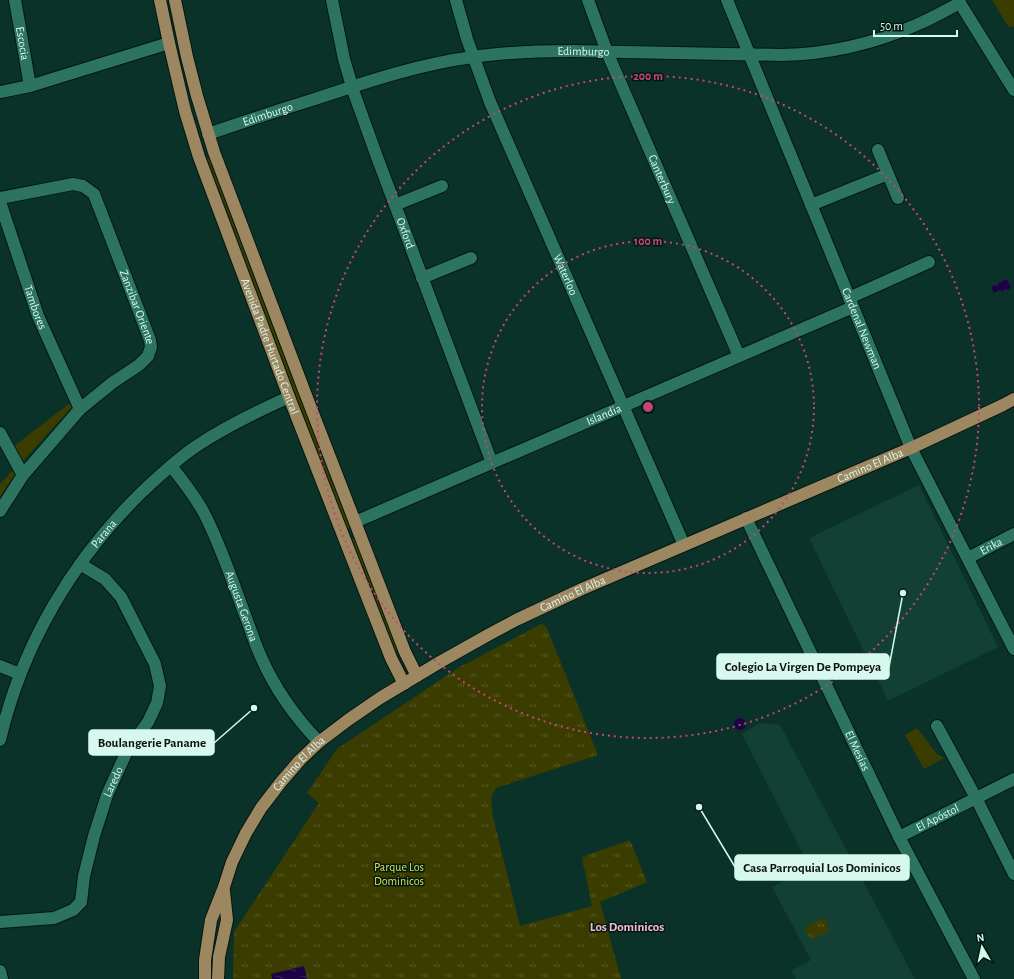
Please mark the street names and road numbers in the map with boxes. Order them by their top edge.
street label: Escocia [14,26,31,62]
street label: Edimburgo [557,45,610,58]
street label: Edimburgo [241,100,294,128]
street label: Canterbury [646,153,678,206]
street label: Oxford [394,216,417,250]
street label: Waterloo [551,252,580,297]
street label: Zanzibar Oriente [118,268,156,345]
street label: Avenida Padre Hurtado Central [239,276,301,416]
street label: Tambores [22,284,49,331]
street label: Cardenal Newman [840,286,884,371]
street label: Islandia [585,402,623,427]
street label: Camino El Alba [835,446,905,485]
street label: Parana [89,517,119,550]
street label: Erika [978,535,1005,557]
street label: Augusta Gerona [223,569,260,644]
street label: Camino El Alba [538,574,608,614]
street label: El Mesías [843,729,872,773]
street label: Camino El Alba [270,733,328,793]
street label: Laredo [101,765,125,799]
street label: El Apóstol [914,802,961,833]

